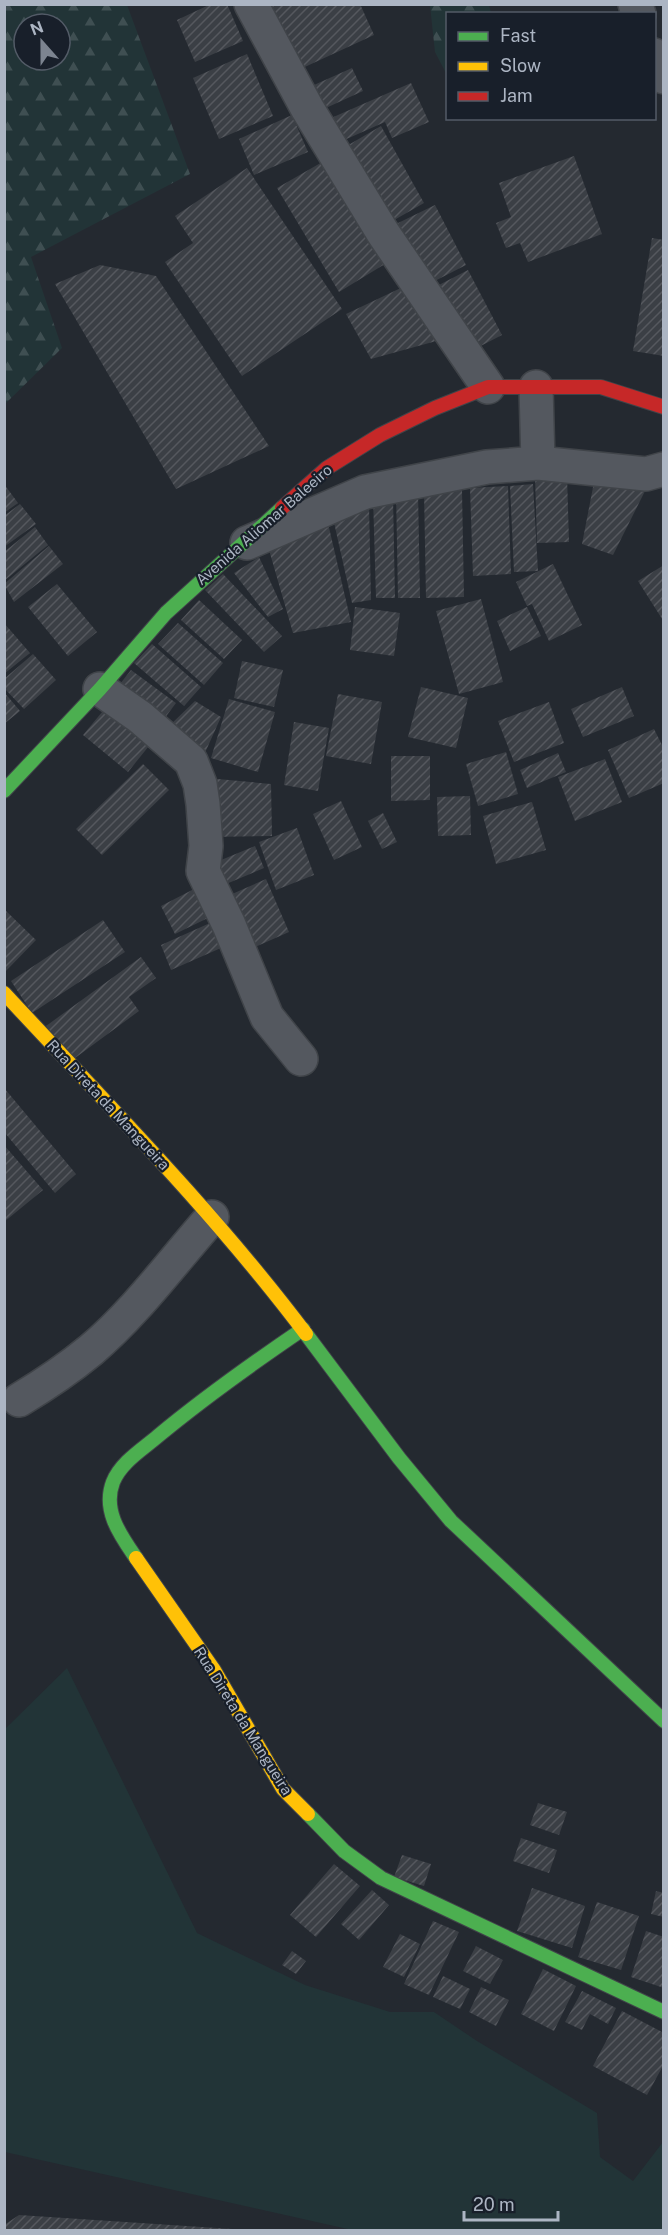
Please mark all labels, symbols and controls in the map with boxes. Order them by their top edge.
north arrow [12,12,72,72]
legend [446,12,656,120]
text: N [28,17,46,40]
text: Fast [500,25,536,46]
text: Slow [500,55,541,76]
text: Jam [500,85,533,106]
street label: Avenida Aliomar Baleeiro [192,461,335,588]
street label: Rua Direta da Mangueira [44,1036,173,1173]
street label: Rua Direta da Mangueira [191,1644,296,1798]
scale bar [464,2184,558,2222]
text: 20 m [473,2194,515,2215]

